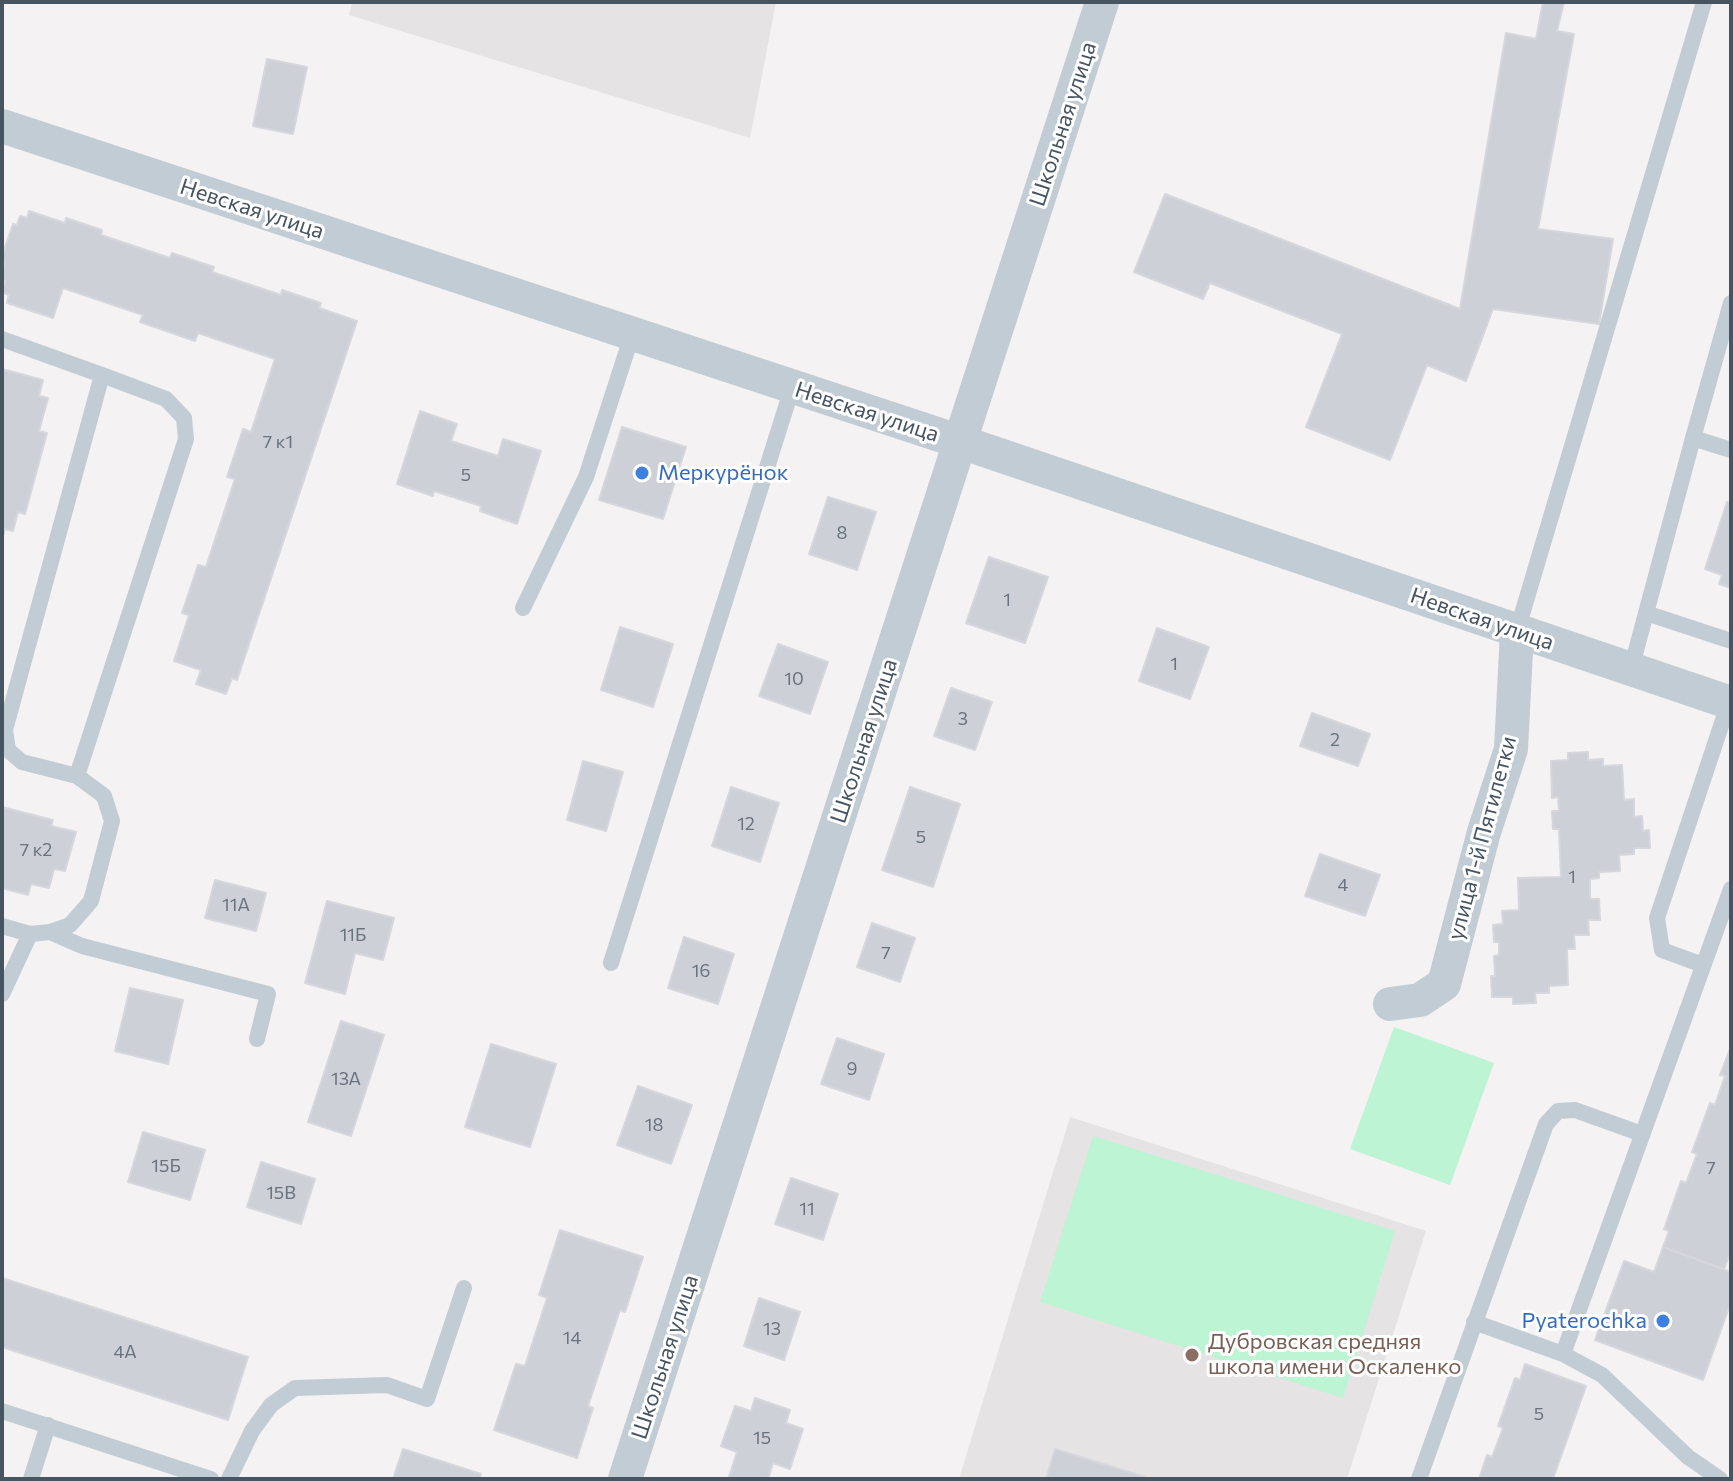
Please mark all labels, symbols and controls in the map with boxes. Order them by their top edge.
street label: Школьная улица [1024,39,1102,209]
street label: Невская улица [177,173,327,245]
street label: Невская улица [792,376,942,448]
house number: 7 к1 [263,431,293,453]
place label: Меркурёнок [658,460,789,486]
house number: 5 [461,464,471,486]
marker: Меркурёнок [633,464,651,482]
house number: 8 [837,522,847,544]
street label: Невская улица [1407,582,1557,656]
house number: 1 [1003,589,1011,611]
house number: 1 [1170,653,1178,675]
street label: Школьная улица [825,656,903,826]
house number: 10 [784,668,804,690]
house number: 3 [958,708,968,730]
house number: 2 [1330,729,1340,751]
street label: улица 1-й Пятилетки [1442,733,1522,943]
house number: 12 [737,813,755,835]
house number: 5 [916,826,926,848]
house number: 7 к2 [20,839,52,861]
house number: 1 [1568,866,1576,888]
house number: 4 [1338,874,1348,896]
house number: 11А [222,894,250,916]
house number: 11Б [340,924,366,946]
house number: 7 [881,942,891,964]
house number: 16 [692,960,710,982]
house number: 9 [847,1058,857,1080]
house number: 13А [331,1068,361,1090]
house number: 18 [645,1114,663,1136]
house number: 15Б [151,1155,181,1177]
house number: 7 [1706,1157,1716,1179]
house number: 15В [266,1182,296,1204]
house number: 11 [799,1198,815,1220]
street label: Школьная улица [626,1272,704,1442]
place label: Pyaterochka [1522,1308,1647,1334]
marker: Pyaterochka [1654,1312,1672,1330]
house number: 13 [763,1318,781,1340]
house number: 14 [563,1327,581,1349]
place label: Дубровская средняя школа имени Оскаленко [1208,1329,1461,1380]
house number: 4А [113,1341,137,1363]
marker: Дубровская средняя школа имени Оскаленко [1183,1346,1201,1364]
house number: 5 [1534,1403,1544,1425]
house number: 15 [753,1427,771,1449]

